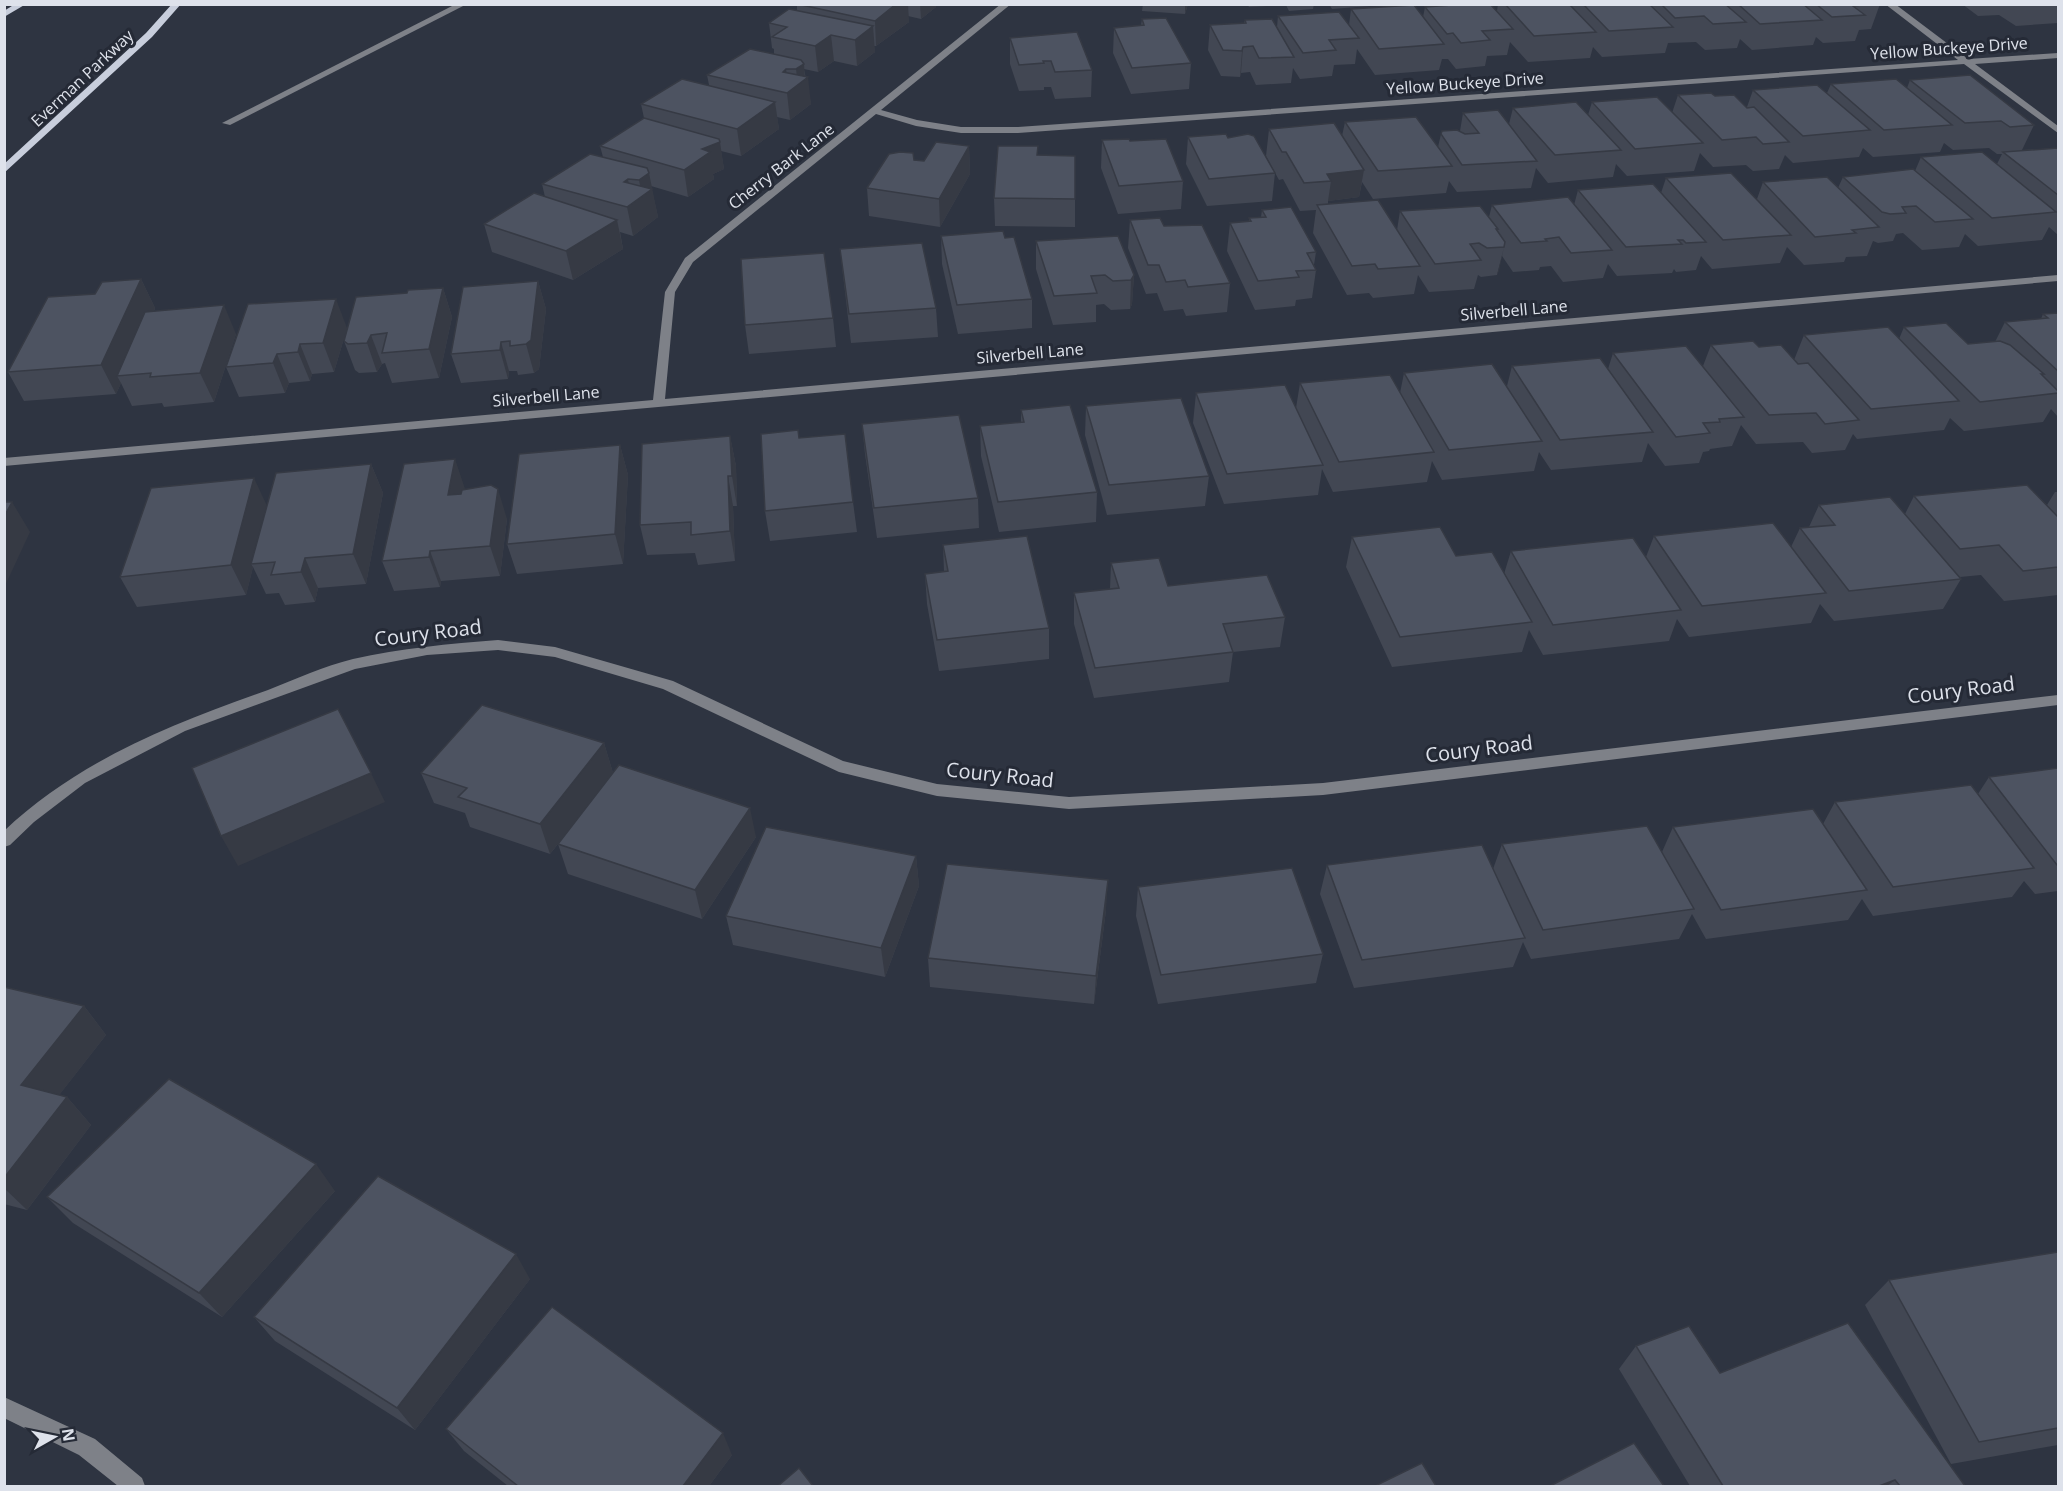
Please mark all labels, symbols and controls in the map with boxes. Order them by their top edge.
street label: Everman Parkway [26,24,139,131]
street label: Yellow Buckeye Drive [1870,32,2028,64]
street label: Yellow Buckeye Drive [1386,67,1544,99]
street label: Cherry Bark Lane [724,118,838,214]
street label: Silverbell Lane [1460,294,1568,326]
street label: Silverbell Lane [976,337,1084,369]
street label: Silverbell Lane [492,380,600,412]
street label: Coury Road [373,613,483,652]
street label: Coury Road [1906,670,2016,709]
street label: Coury Road [1424,729,1534,768]
street label: Coury Road [945,755,1055,794]
north arrow [24,1407,84,1467]
text: N [57,1427,81,1443]

